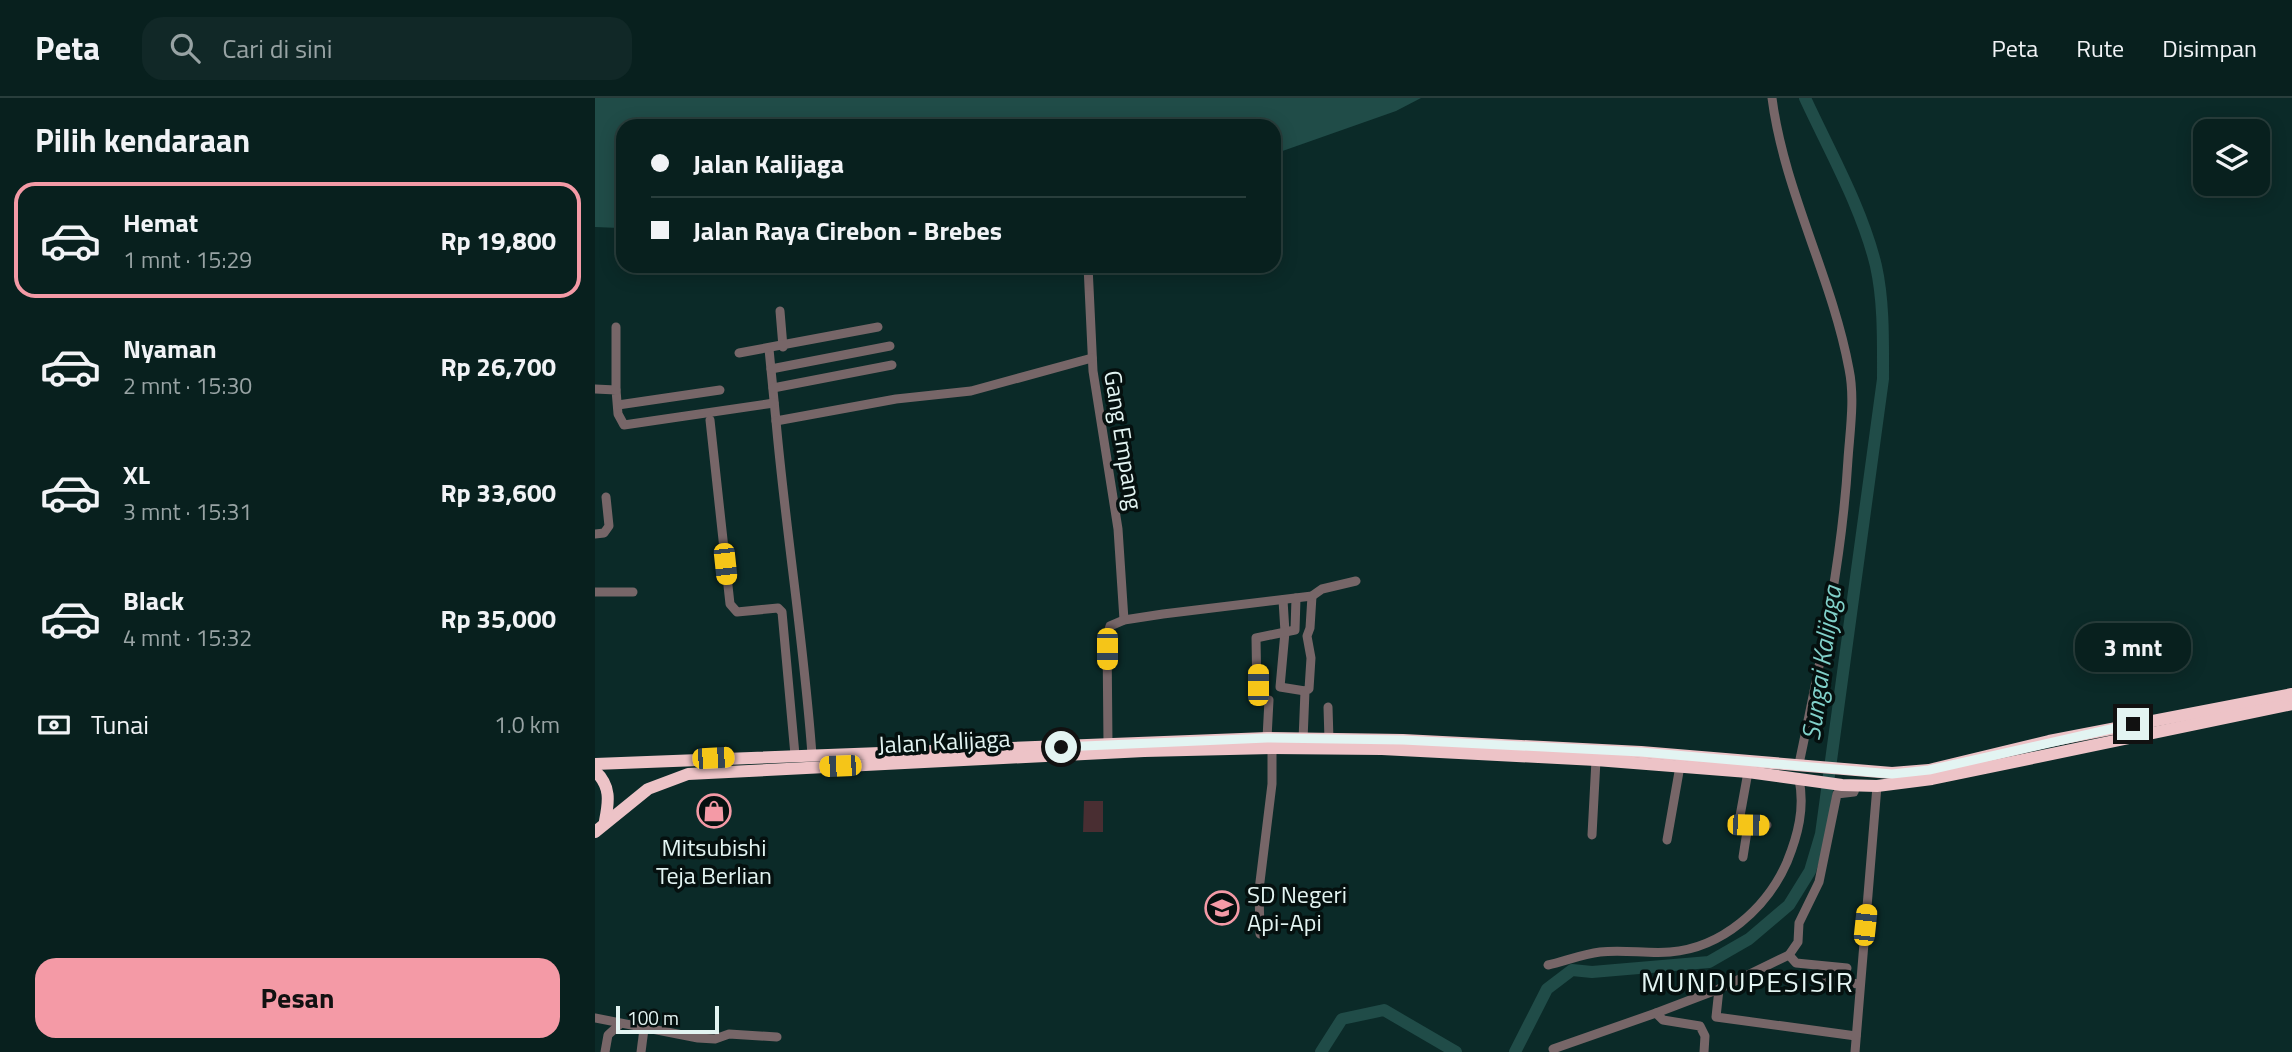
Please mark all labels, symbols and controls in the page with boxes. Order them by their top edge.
search box [142,17,632,80]
text: Peta [35,23,100,73]
icon: search [166,29,204,67]
text: Cari di sini [222,29,332,68]
text: Peta [1992,30,2038,66]
text: Rute [2076,30,2124,66]
text: Disimpan [2162,30,2257,66]
text: Pilih kendaraan [35,116,250,164]
map controls [2193,119,2270,196]
button: layers [2193,119,2270,196]
text: Jalan Kalijaga [693,144,844,183]
text: Hemat [123,203,198,242]
icon: car [39,209,102,272]
text: Jalan Raya Cirebon - Brebes [693,211,1002,250]
text: Rp 19,800 [440,221,556,260]
text: 1 mnt · 15:29 [123,242,252,277]
text: Nyaman [123,329,217,368]
icon: car [39,335,102,398]
text: Rp 26,700 [440,347,556,386]
text: 2 mnt · 15:30 [123,368,252,403]
street label: Gang Empang [1095,368,1153,512]
text: XL [123,455,150,494]
icon: car [39,461,102,524]
text: Rp 33,600 [440,473,556,512]
text: 3 mnt · 15:31 [123,494,252,529]
car [713,542,738,586]
text: Black [123,581,184,620]
water label: Sungai Kalijaga [1791,581,1851,743]
icon: car [39,587,102,650]
text: Rp 35,000 [440,599,556,638]
text: 4 mnt · 15:32 [123,620,252,655]
callout: 3 mnt [2075,622,2191,672]
car [1097,628,1118,670]
text: 3 mnt [2104,630,2162,665]
car [1248,664,1269,706]
text: Tunai [91,705,149,744]
icon: cash [35,706,73,744]
text: 1.0 km [494,707,560,742]
route end [2117,708,2149,740]
street label: Jalan Kalijaga [877,720,1011,762]
route start [1045,731,1077,763]
car [692,746,735,770]
car [819,755,862,777]
shop icon: Mitsubishi Teja Berlian [695,792,733,830]
car [1727,814,1770,836]
place label: Mitsubishi Teja Berlian [656,829,772,893]
place label: SD Negeri Api-Api [1247,876,1347,940]
school or university icon: SD Negeri Api-Api [1203,889,1241,927]
car [1853,903,1878,947]
button: Pesan [35,958,560,1038]
district label: MUNDUPESISIR [1641,960,1855,1003]
scale bar [616,1003,719,1035]
text: 100 m [627,1003,679,1032]

